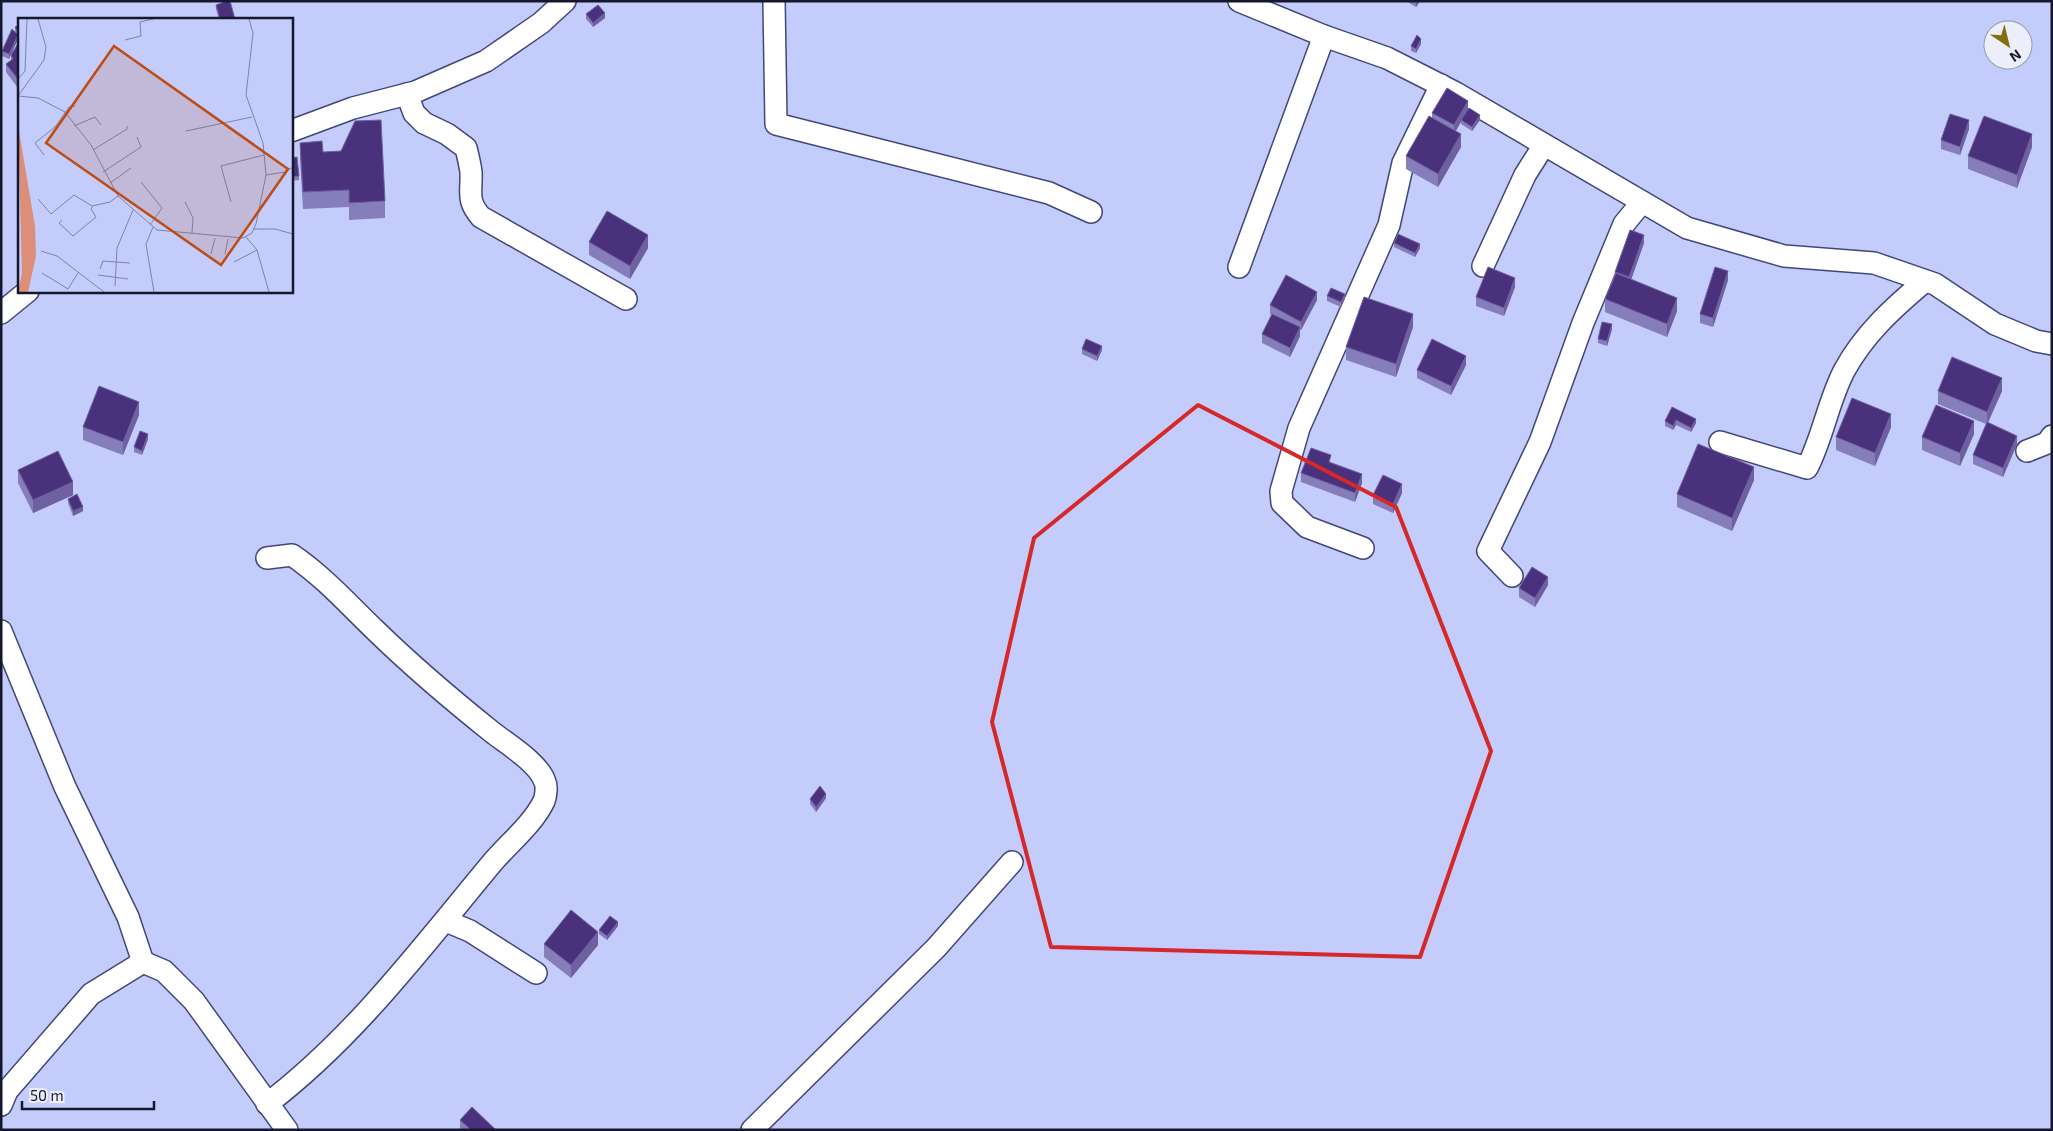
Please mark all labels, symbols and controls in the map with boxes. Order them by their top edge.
inset map [18,18,292,292]
north arrow [1983,20,2033,70]
text: N [2007,46,2025,66]
scale bar [22,1078,155,1110]
text: 50 m [30,1086,64,1104]

